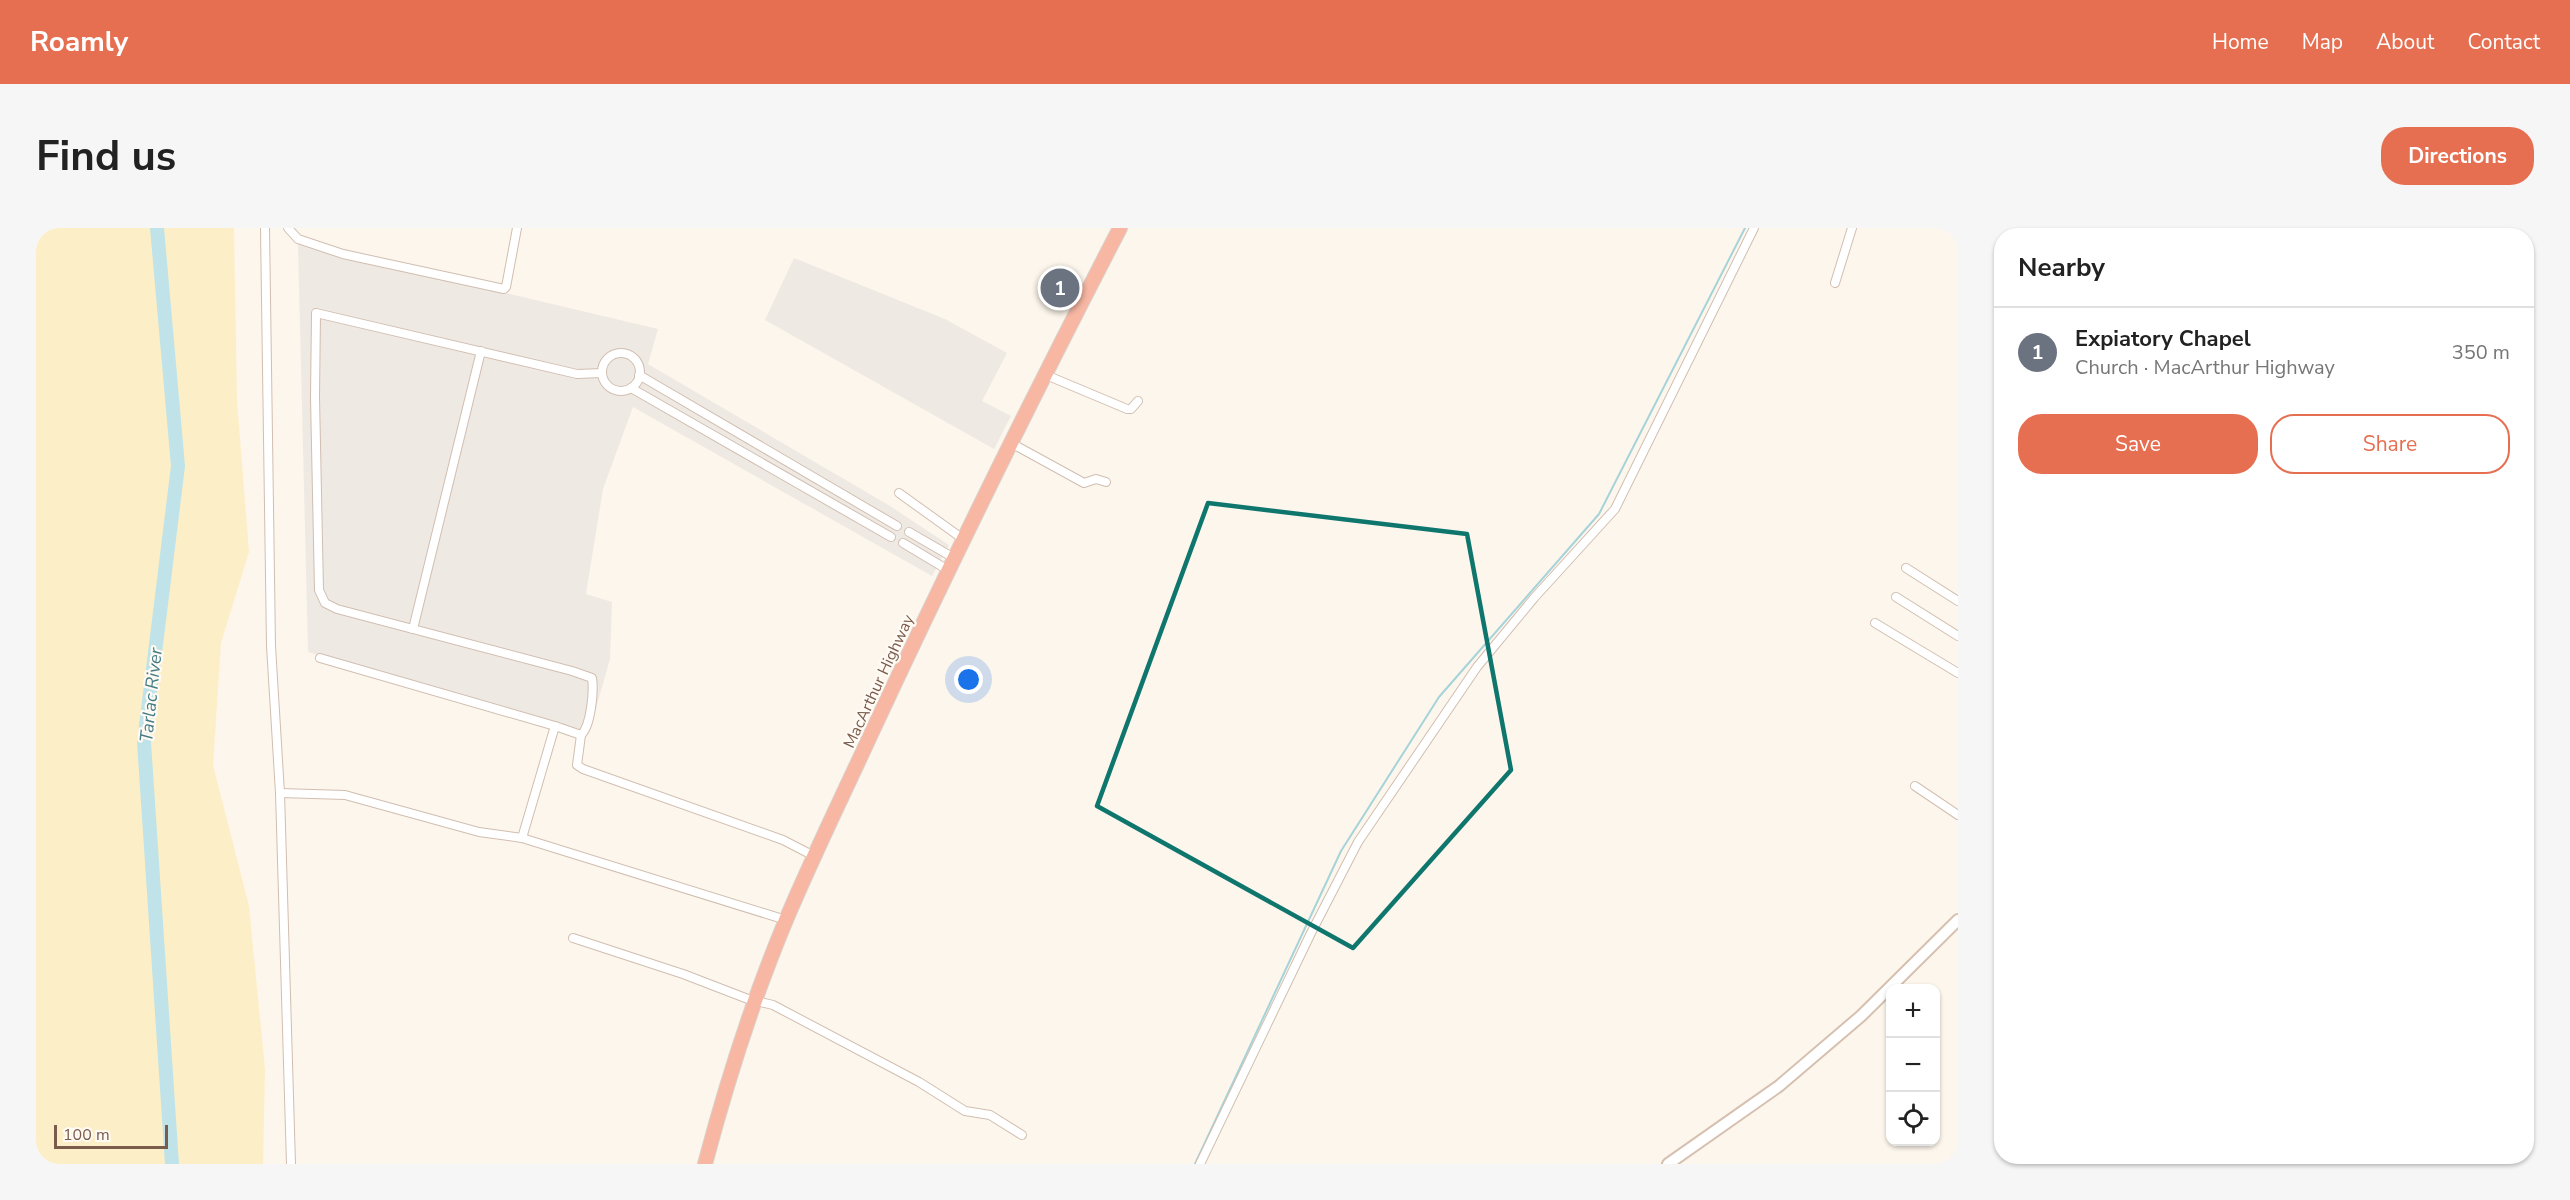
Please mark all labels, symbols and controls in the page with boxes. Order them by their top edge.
text: Roamly [30,23,128,61]
text: Home [2212,28,2269,56]
text: Map [2302,28,2343,56]
text: About [2376,28,2434,56]
text: Contact [2467,28,2540,56]
button: Directions [2381,127,2534,185]
text: Find us [36,128,176,185]
text: Nearby [2018,250,2105,285]
pin: 1 [1040,266,1080,310]
text: Expiatory Chapel [2075,324,2251,354]
text: 1 [2032,339,2044,366]
text: 350 m [2452,339,2510,366]
text: Church · MacArthur Highway [2075,354,2335,381]
button: Save [2018,414,2258,474]
button: Share [2270,414,2510,474]
street label: MacArthur Highway [838,610,920,752]
water label: Tarlac River [134,646,168,743]
your location [954,665,983,694]
map controls [1886,984,1940,1146]
button: + [1886,984,1940,1038]
button: − [1886,1038,1940,1092]
button: locate [1886,1092,1940,1146]
scale bar [54,1122,168,1150]
text: 100 m [63,1124,110,1146]

